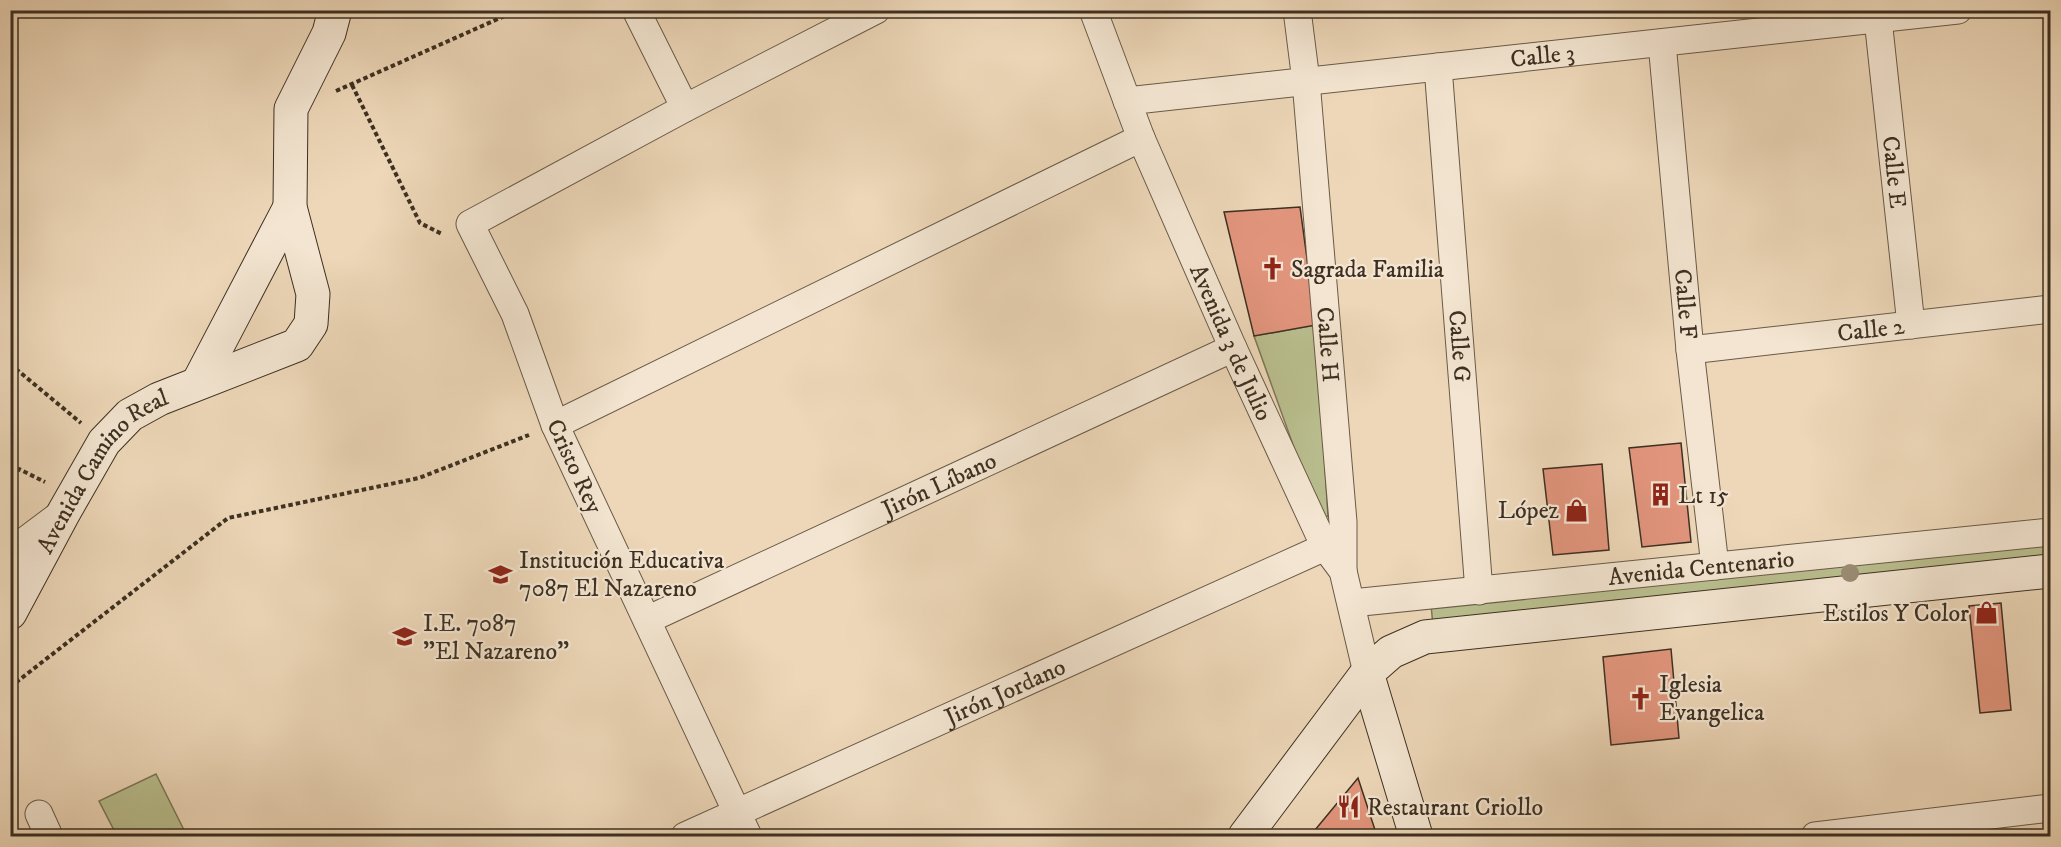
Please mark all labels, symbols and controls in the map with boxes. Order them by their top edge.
street label: Calle 3 [1509,38,1576,75]
street label: Calle E [1875,135,1912,210]
place label: Sagrada Familia [1291,255,1445,285]
church icon: Sagrada Familia [1260,256,1286,282]
street label: Avenida 3 de Julio [1182,260,1279,426]
street label: Calle F [1667,268,1703,341]
street label: Calle H [1309,306,1345,384]
street label: Calle G [1441,309,1477,384]
street label: Calle 2 [1836,312,1906,349]
street label: Avenida Camino Real [31,383,173,559]
street label: Cristo Rey [539,414,609,519]
street label: Jirón Líbano [876,446,1001,526]
place label: Lt 15 [1678,481,1729,511]
building icon: Lt 15 [1647,482,1673,508]
place label: López [1498,496,1560,526]
shop icon: López [1564,497,1590,523]
street label: Avenida Centenario [1607,544,1796,593]
place label: Institución Educativa 7087 El Nazareno [519,546,725,604]
school or university icon: Institución Educativa 7087 El Nazareno [488,561,514,587]
place label: Estilos Y Color [1823,599,1969,629]
shop icon: Estilos Y Color [1974,600,2000,626]
place label: I.E. 7087 "El Nazareno" [423,609,569,667]
school or university icon: I.E. 7087 "El Nazareno" [392,624,418,650]
street label: Jirón Jordano [938,652,1070,734]
place label: Iglesia Evangelica [1659,670,1765,728]
church icon: Iglesia Evangelica [1628,685,1654,711]
place label: Restaurant Criollo [1367,793,1543,823]
restaurant icon: Restaurant Criollo [1336,794,1362,820]

